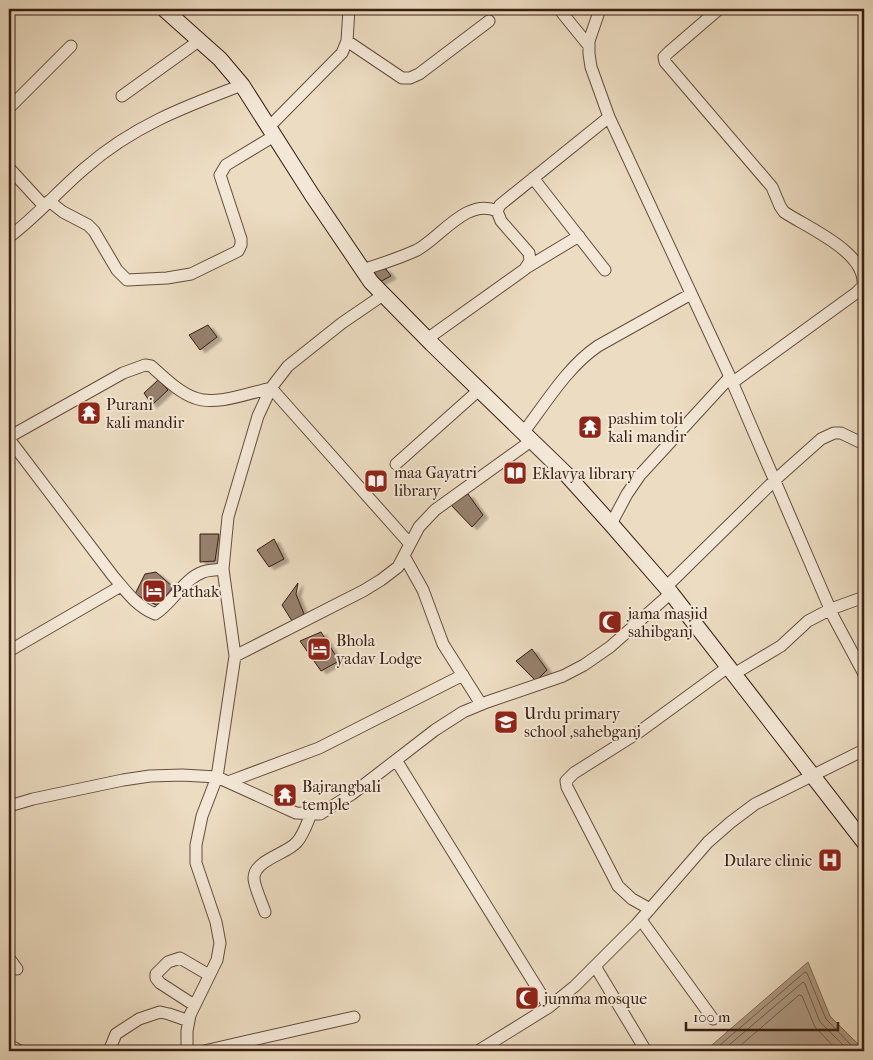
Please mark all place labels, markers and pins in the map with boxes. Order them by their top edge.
place label: Purani kali mandir [106,395,185,432]
temple icon: Purani kali mandir [76,400,102,426]
place label: pashim toli kali mandir [607,409,687,446]
temple icon: pashim toli kali mandir [577,414,603,440]
library icon: Eklavya library [502,460,528,486]
place label: maa Gayatri library [393,463,477,500]
place label: Eklavya library [532,464,636,483]
library icon: maa Gayatri library [363,468,389,494]
hotel icon: Pathak [141,578,167,604]
place label: Pathak [172,582,220,601]
place label: jama masjid sahibganj [626,604,708,641]
mosque icon: jama masjid sahibganj [597,609,623,635]
place label: Bhola yadav Lodge [336,631,422,668]
hotel icon: Bhola yadav Lodge [306,636,332,662]
place label: Urdu primary school ,sahebganj [524,704,641,741]
school or university icon: Urdu primary school ,sahebganj [493,709,519,735]
place label: Bajrangbali temple [302,777,381,814]
temple icon: Bajrangbali temple [272,782,298,808]
hospital icon: Dulare clinic [817,847,843,873]
place label: Dulare clinic [724,851,812,870]
mosque icon: jumma mosque [514,985,540,1011]
place label: jumma mosque [542,989,647,1008]

